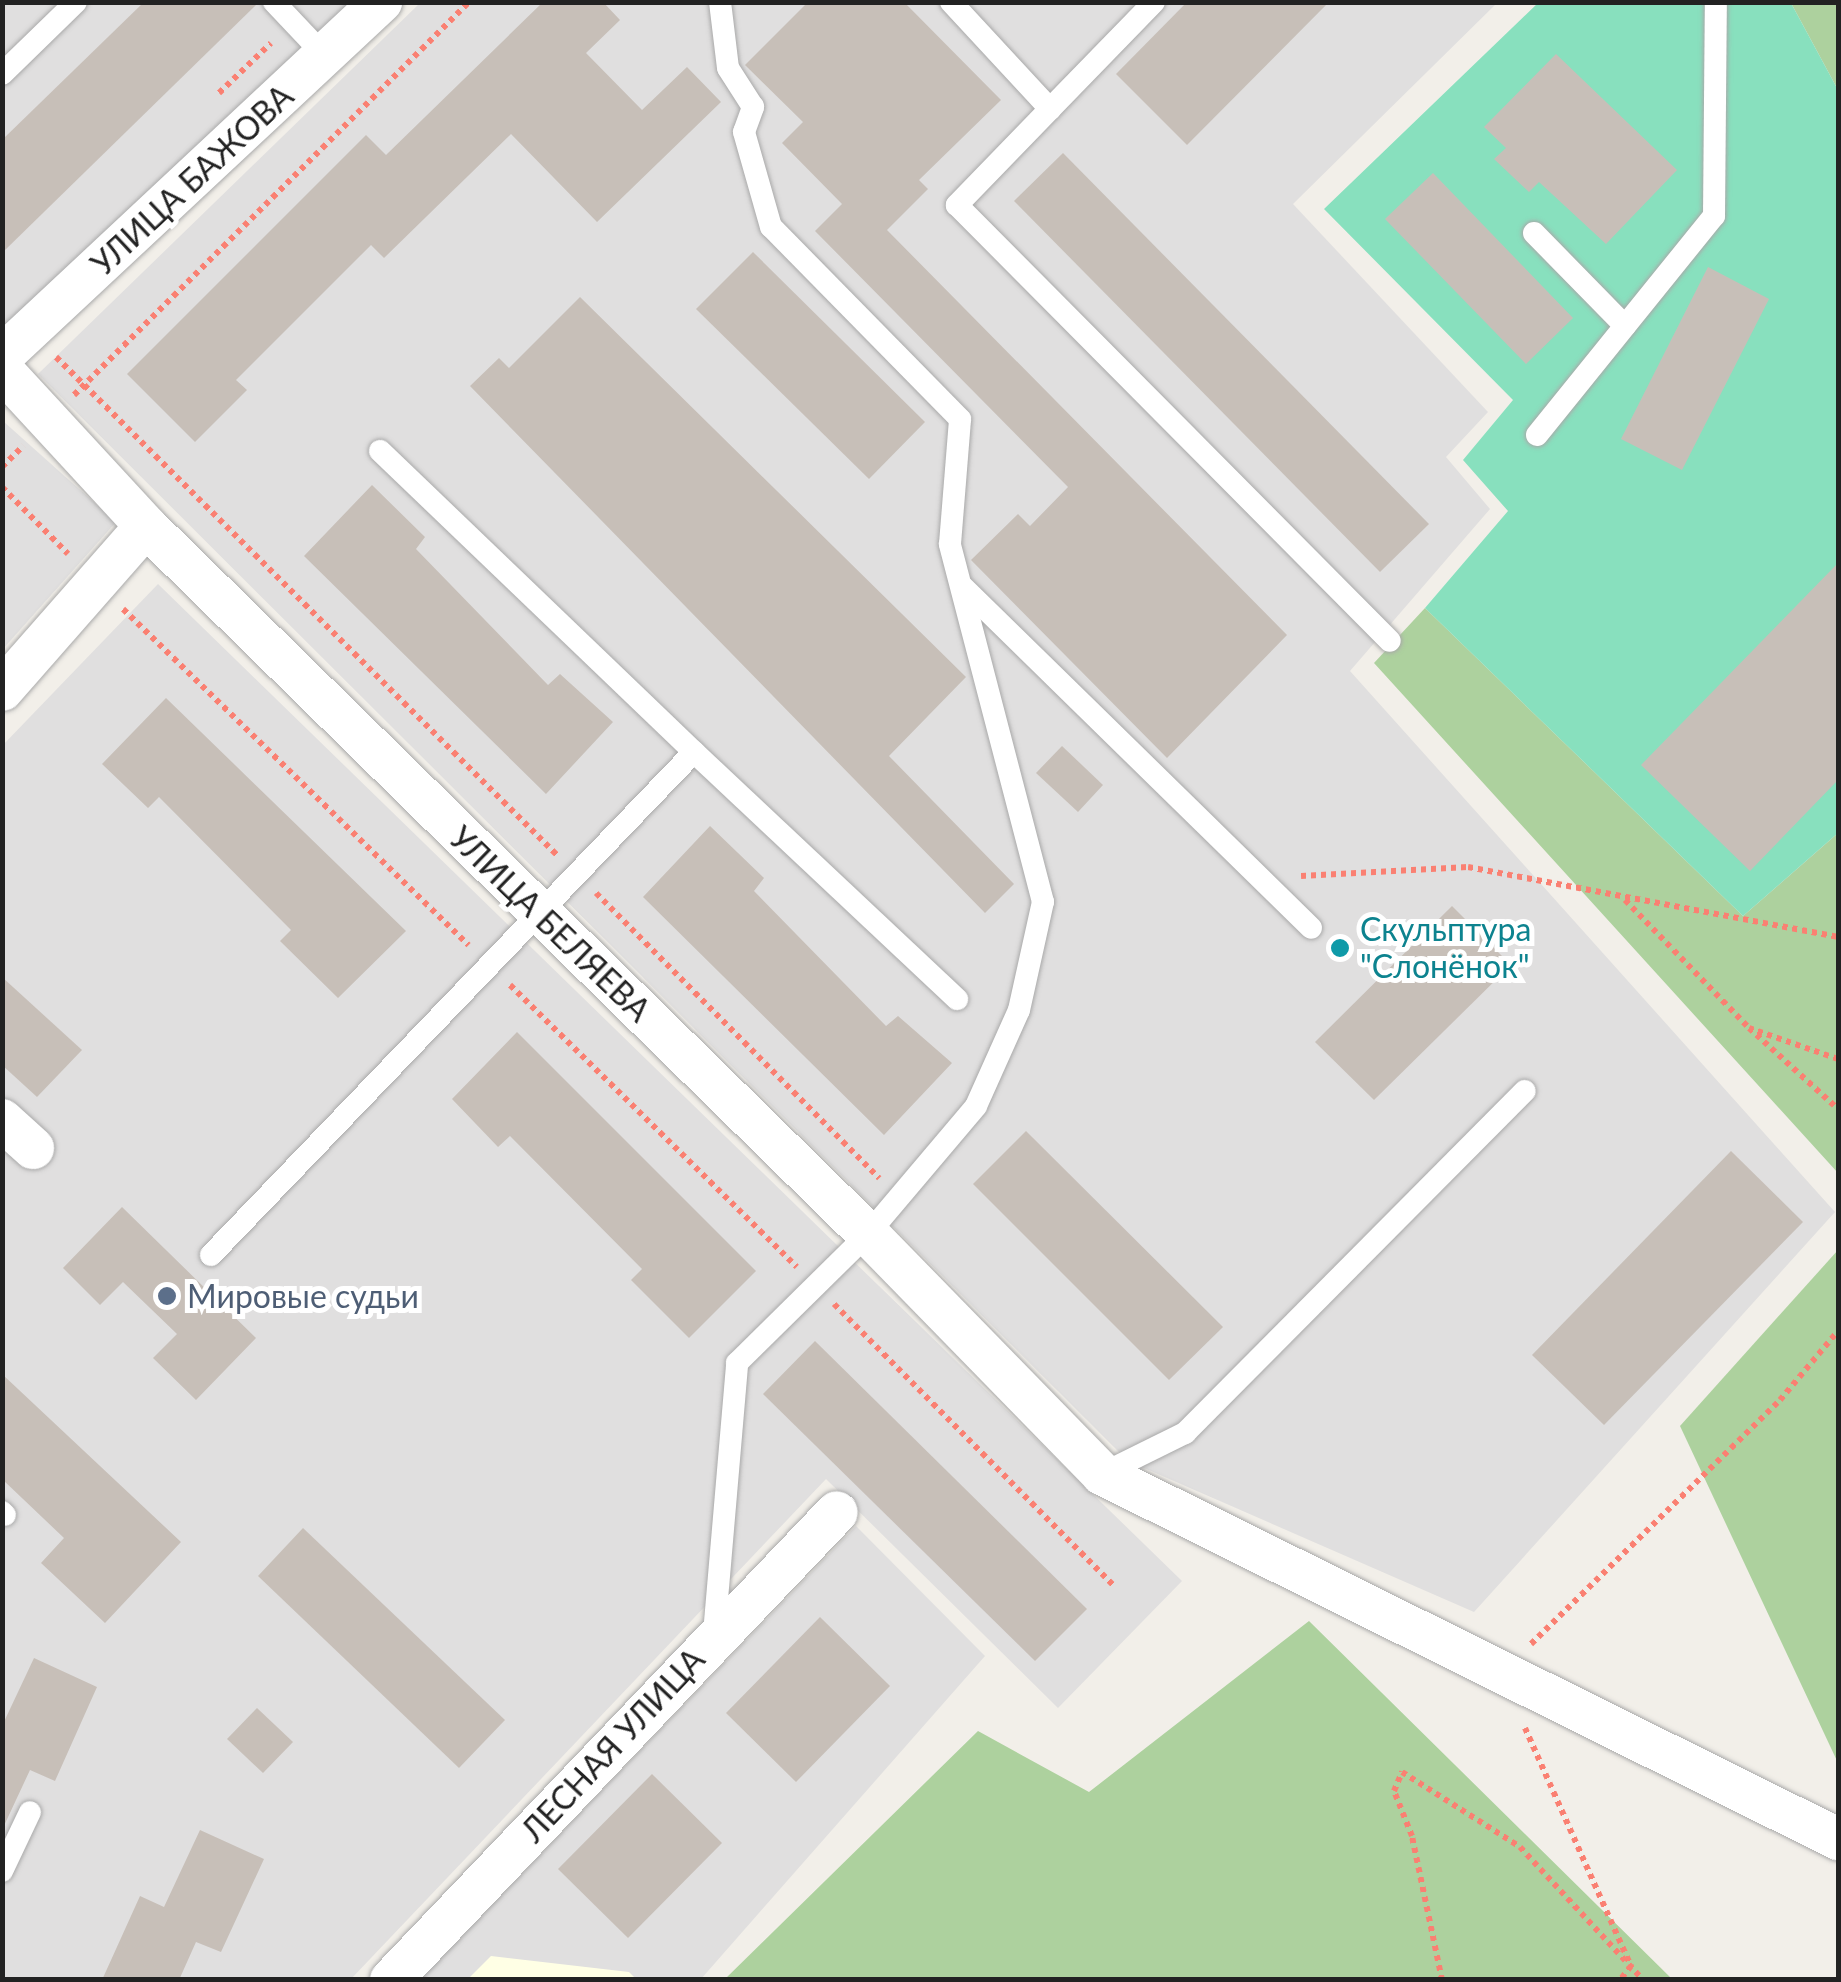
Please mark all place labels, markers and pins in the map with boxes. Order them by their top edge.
place label: Скульптура "Слонёнок" [1360,911,1531,986]
marker: Скульптура "Слонёнок" [1329,937,1351,959]
place label: Мировые судьи [187,1277,419,1315]
marker: Мировые судьи [156,1285,178,1307]

